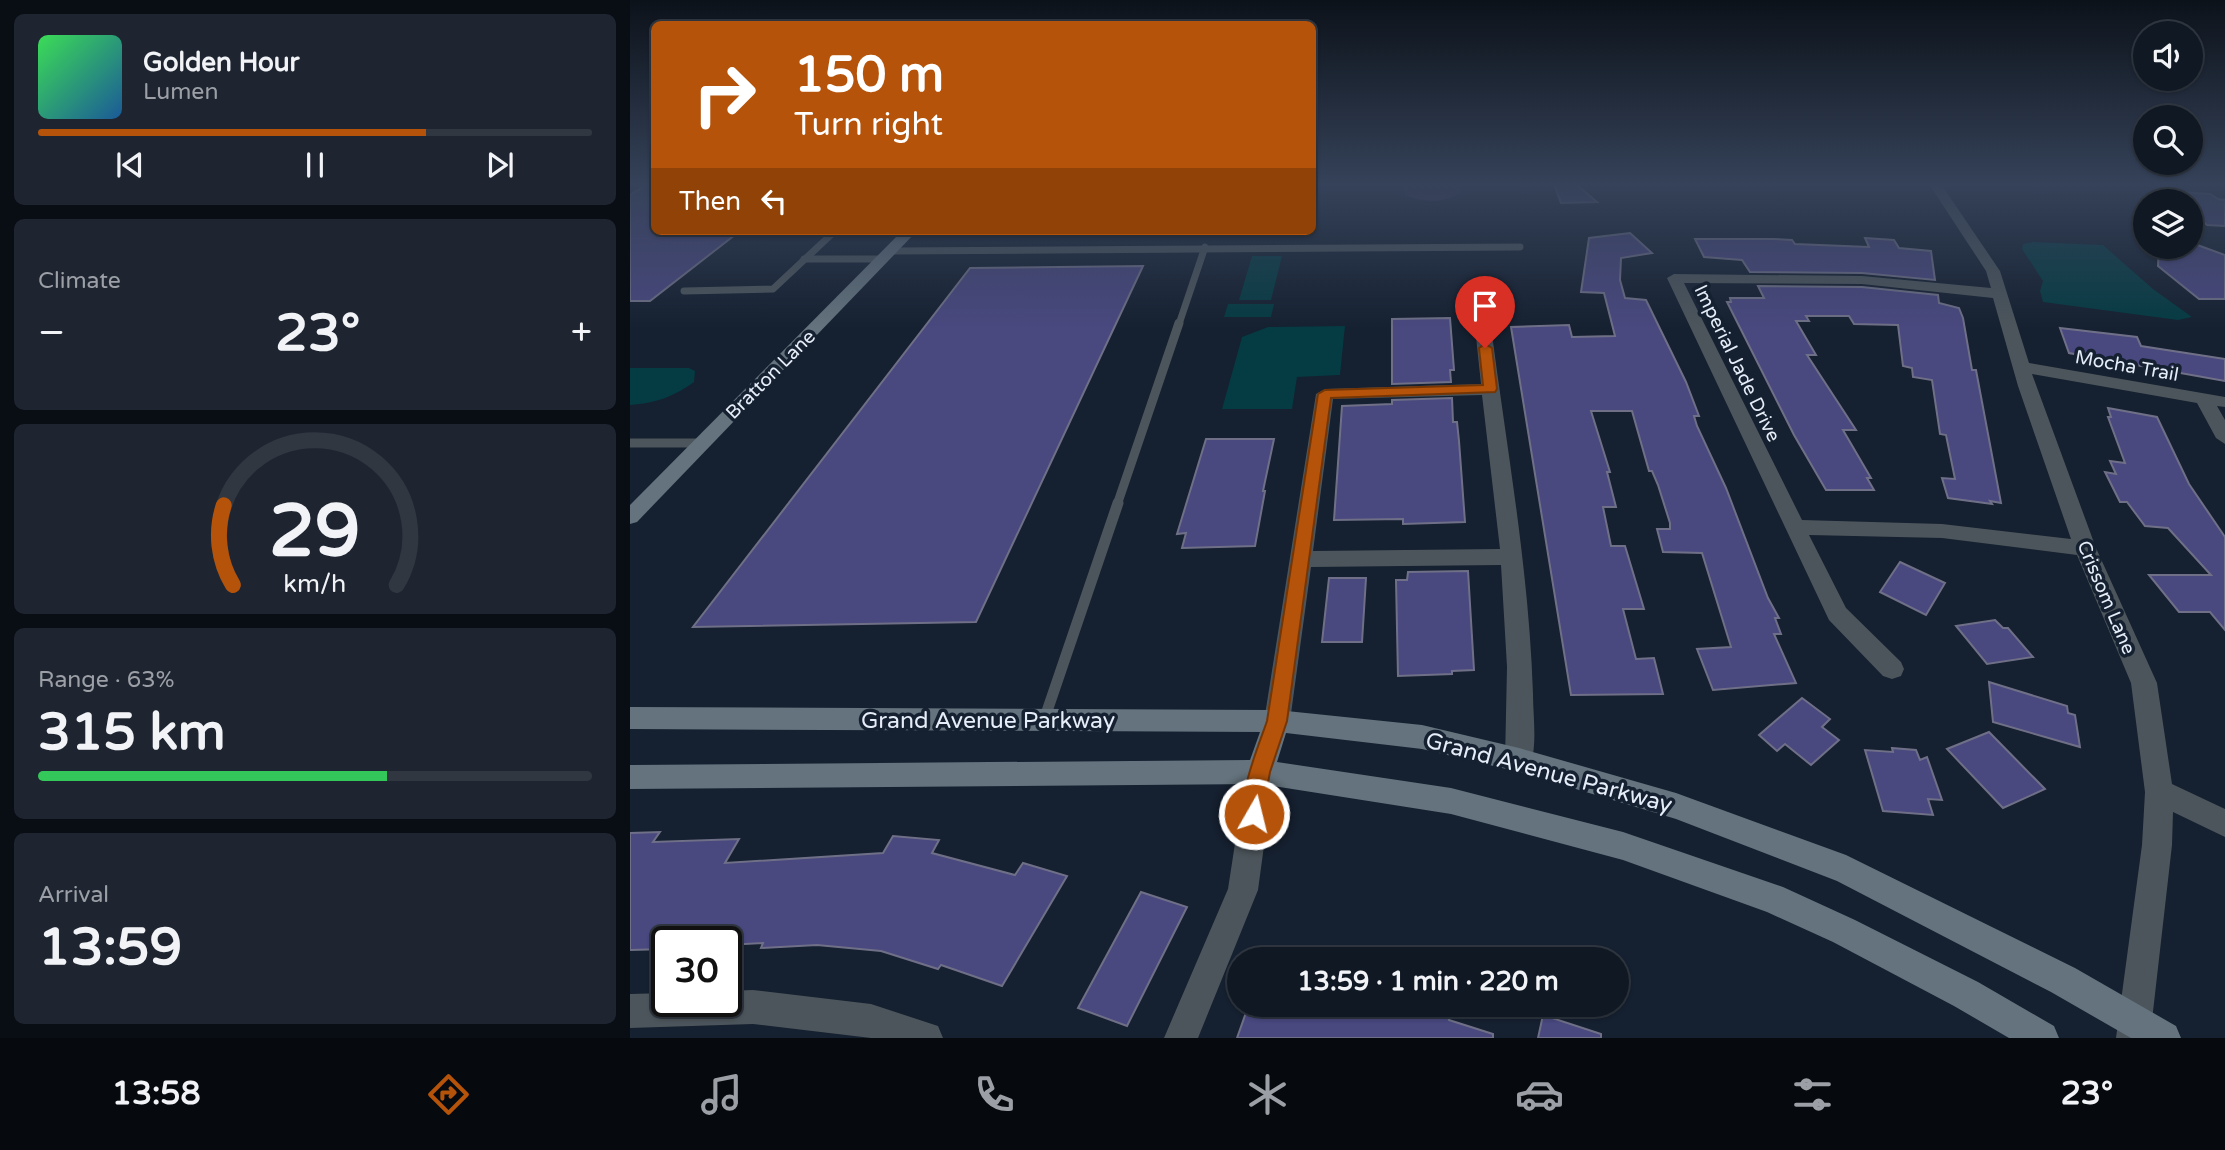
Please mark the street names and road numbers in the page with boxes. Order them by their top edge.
street label: Imperial Jade Drive [1690,281,1785,445]
street label: Bratton Lane [722,326,820,424]
street label: Mocha Trail [2073,346,2180,386]
street label: Crissom Lane [2072,537,2140,657]
street label: Grand Avenue Parkway [861,707,1115,735]
street label: Grand Avenue Parkway [1422,727,1675,819]

